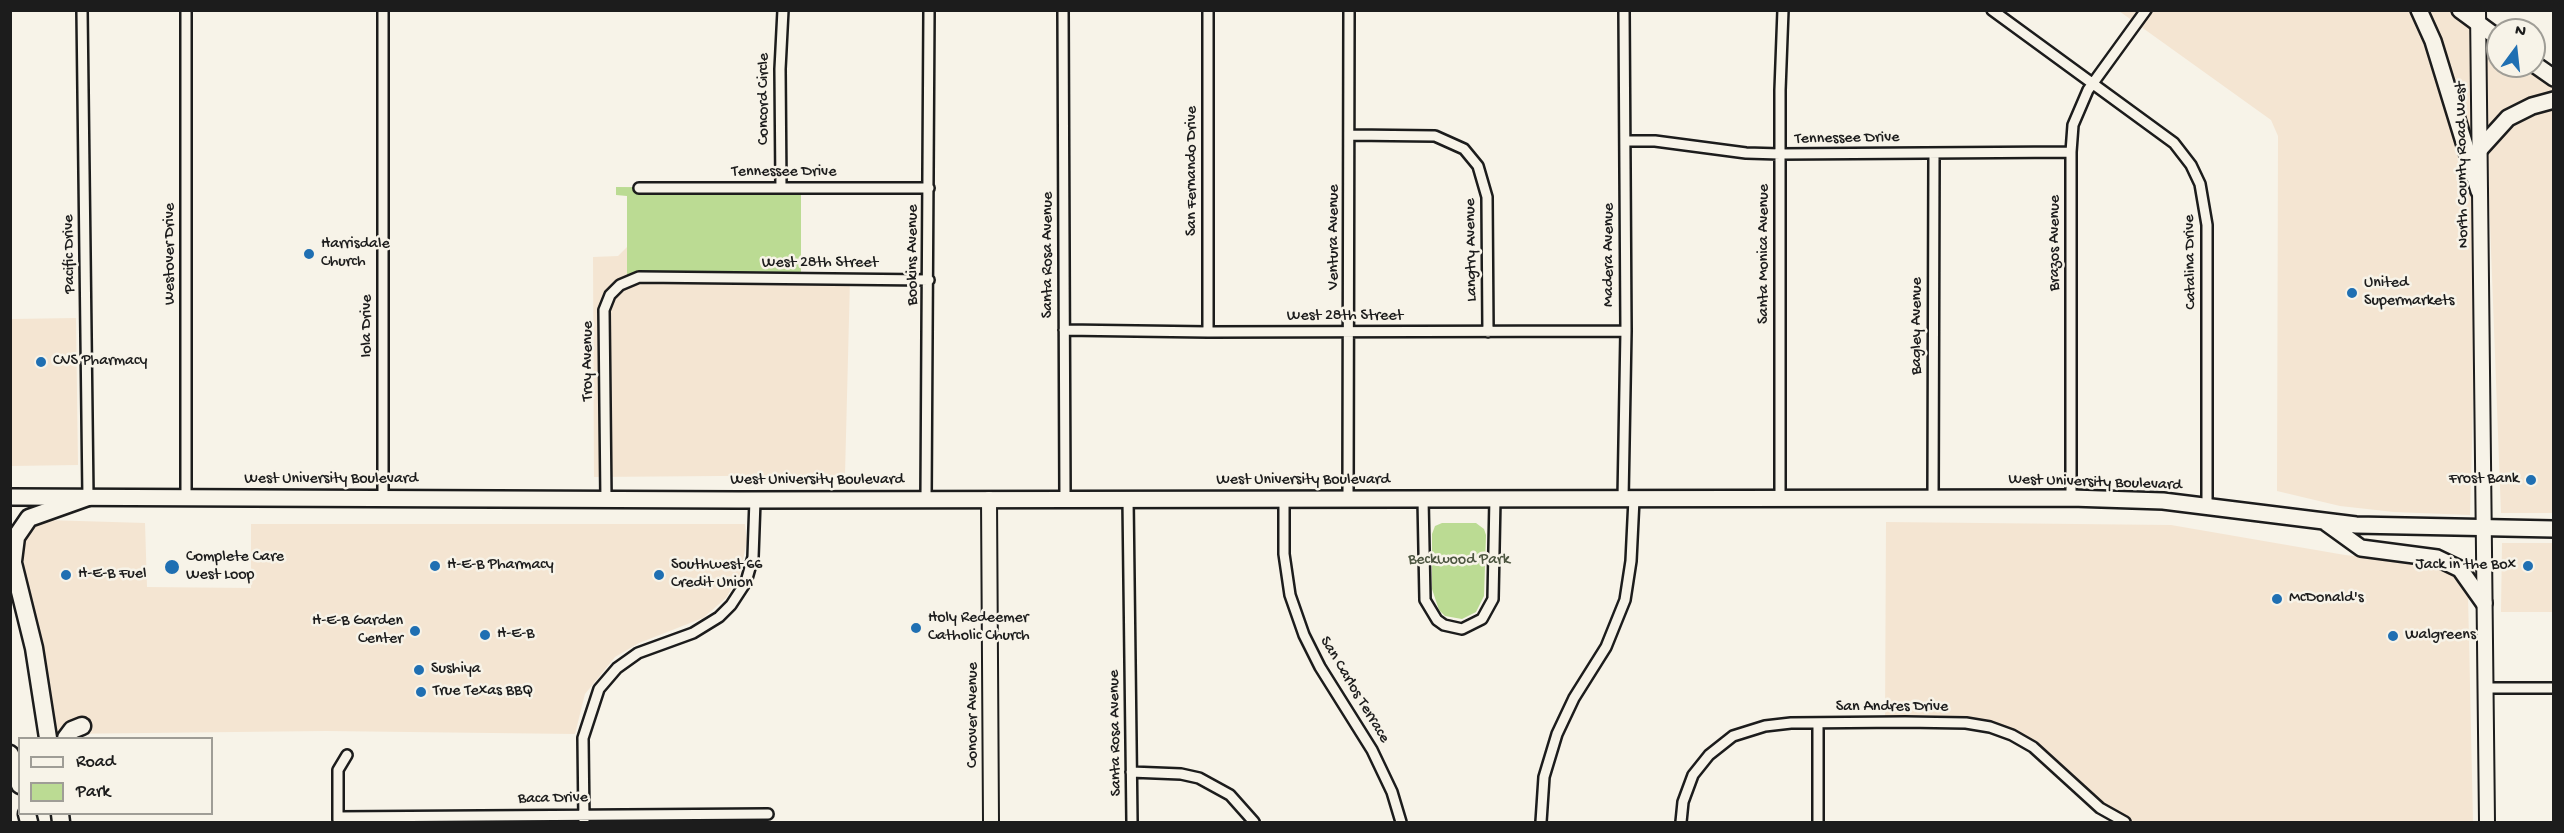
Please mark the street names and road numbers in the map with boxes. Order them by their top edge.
street label: Concord Circle [755,53,775,145]
street label: North County Road West [2452,82,2474,248]
street label: San Fernando Drive [1183,106,1203,236]
street label: Tennessee Drive [1794,128,1900,150]
street label: Tennessee Drive [732,163,836,183]
street label: Ventura Avenue [1325,184,1345,290]
street label: Santa Monica Avenue [1755,184,1775,324]
street label: Santa Rosa Avenue [1039,192,1059,318]
street label: Brazos Avenue [2046,195,2066,291]
street label: Langtry Avenue [1461,198,1483,302]
street label: Westover Drive [161,203,181,305]
street label: Madera Avenue [1600,203,1620,307]
street label: Bookins Avenue [904,205,924,305]
street label: Pacific Drive [60,214,80,294]
street label: Catalina Drive [2181,214,2201,310]
street label: West 28th Street [762,254,878,274]
street label: Bagley Avenue [1908,277,1928,375]
street label: Iola Drive [358,294,378,358]
street label: West 28th Street [1287,307,1403,327]
street label: Troy Avenue [579,321,599,401]
street label: West University Boulevard [244,470,418,490]
street label: West University Boulevard [2008,470,2182,496]
street label: West University Boulevard [730,471,904,491]
street label: West University Boulevard [1216,471,1390,491]
street label: San Carlos Terrace [1315,633,1393,747]
street label: Conover Avenue [964,662,984,768]
street label: Santa Rosa Avenue [1105,670,1127,796]
street label: San Andres Drive [1836,698,1948,718]
street label: Baca Drive [518,789,588,809]

